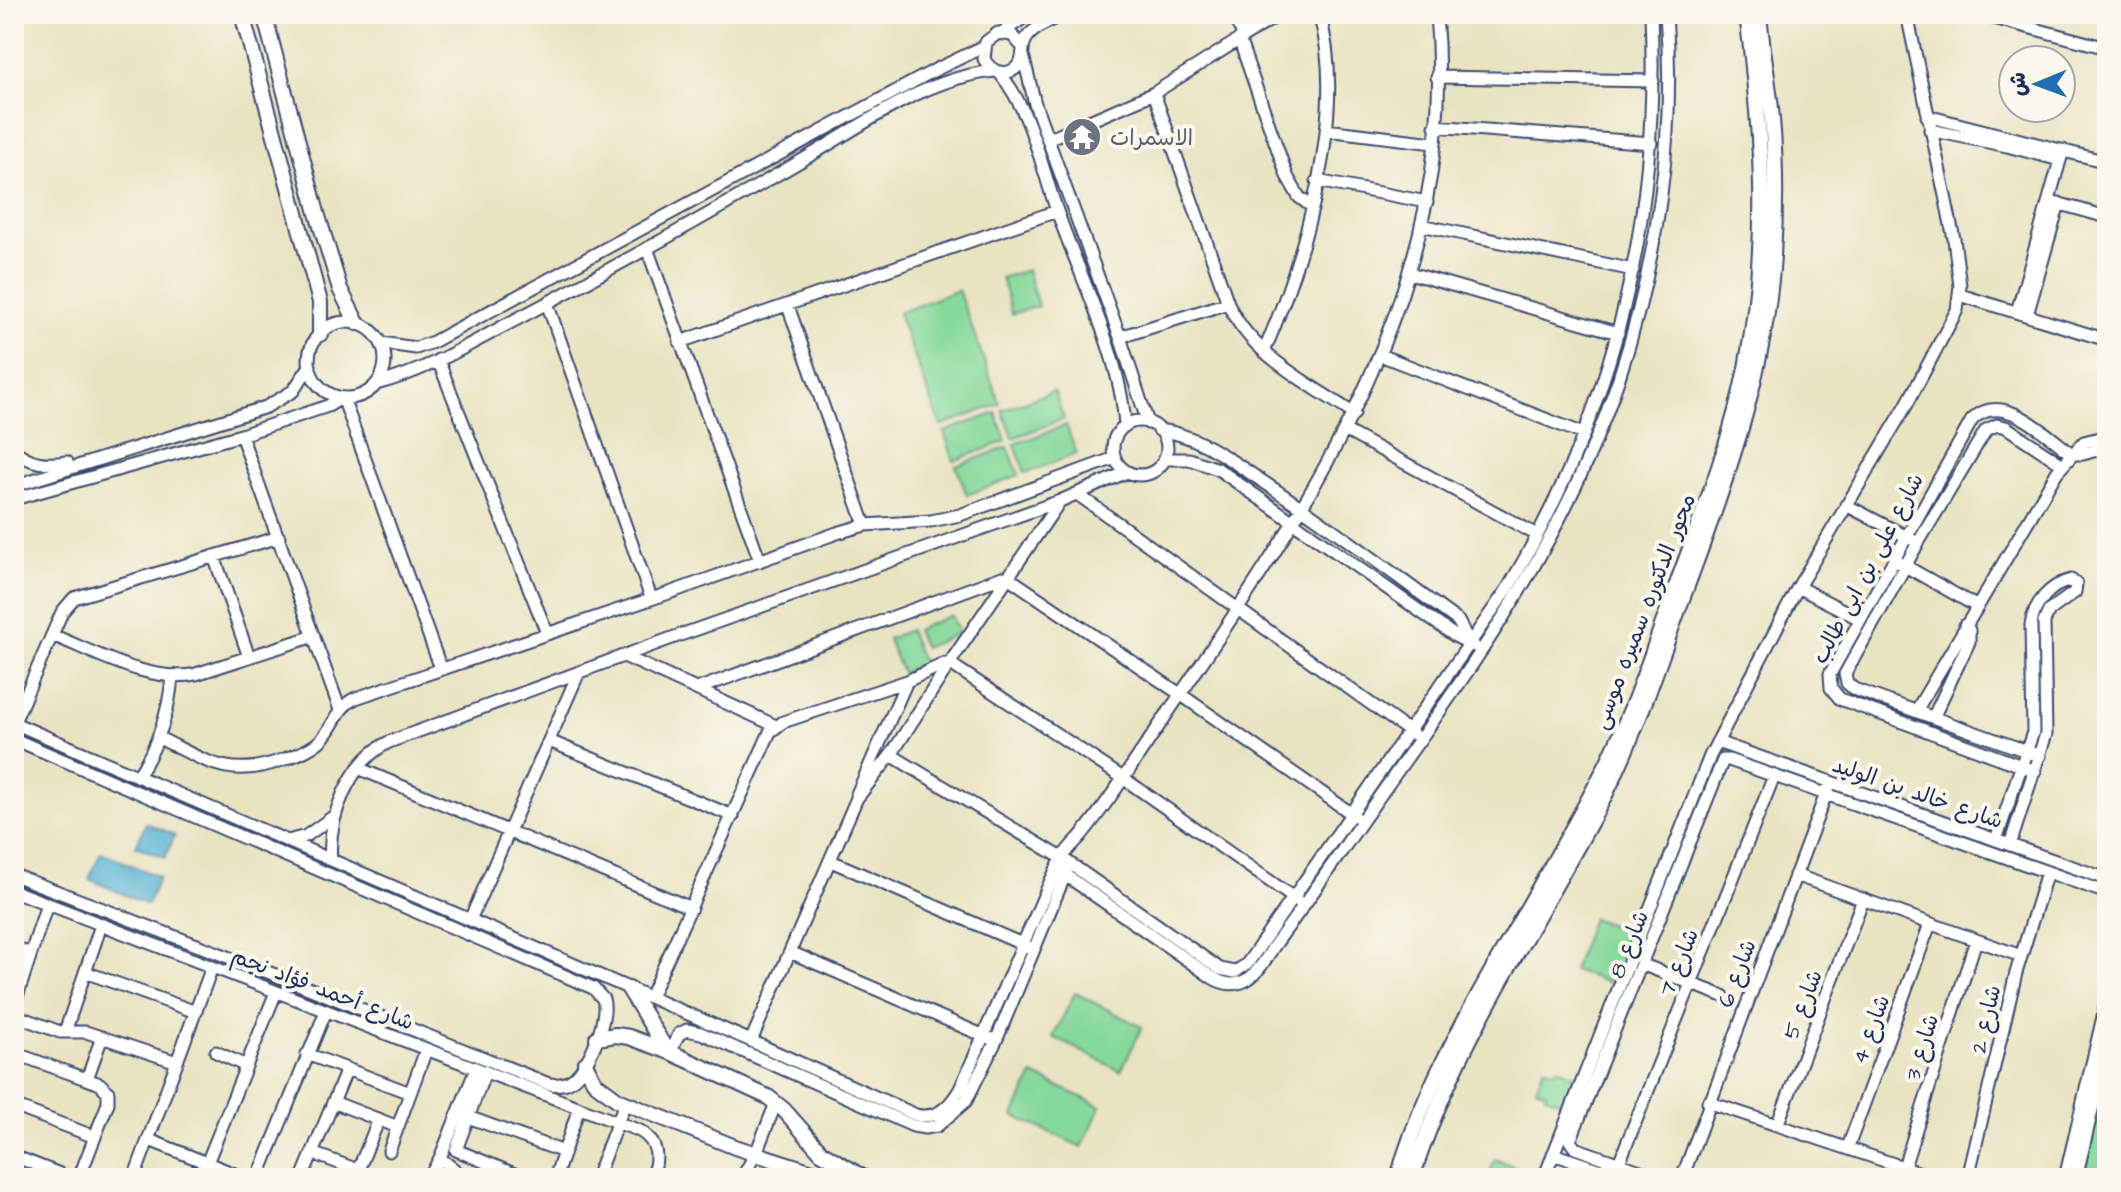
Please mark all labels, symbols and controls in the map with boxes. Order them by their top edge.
north arrow [1997,44,2077,124]
text: ش [2003,72,2034,97]
temple icon: الاسمرات [1061,116,1103,158]
place label: الاسمرات [1110,123,1193,154]
street label: شارع على بن ابى طالب [1805,468,1932,670]
street label: محور الدكتوره سميره موسى [1585,489,1704,734]
street label: شارع خالد بن الوليد [1828,750,2007,837]
street label: شارع 8 [1602,906,1657,983]
street label: شارع 7 [1652,924,1707,1001]
street label: شارع 6 [1710,935,1764,1012]
street label: شارع أحمد فؤاد نجم [227,940,418,1038]
street label: شارع 5 [1776,965,1831,1044]
street label: شارع 2 [1964,982,2009,1056]
street label: شارع 4 [1845,991,1898,1068]
street label: شارع 3 [1898,1011,1947,1084]

